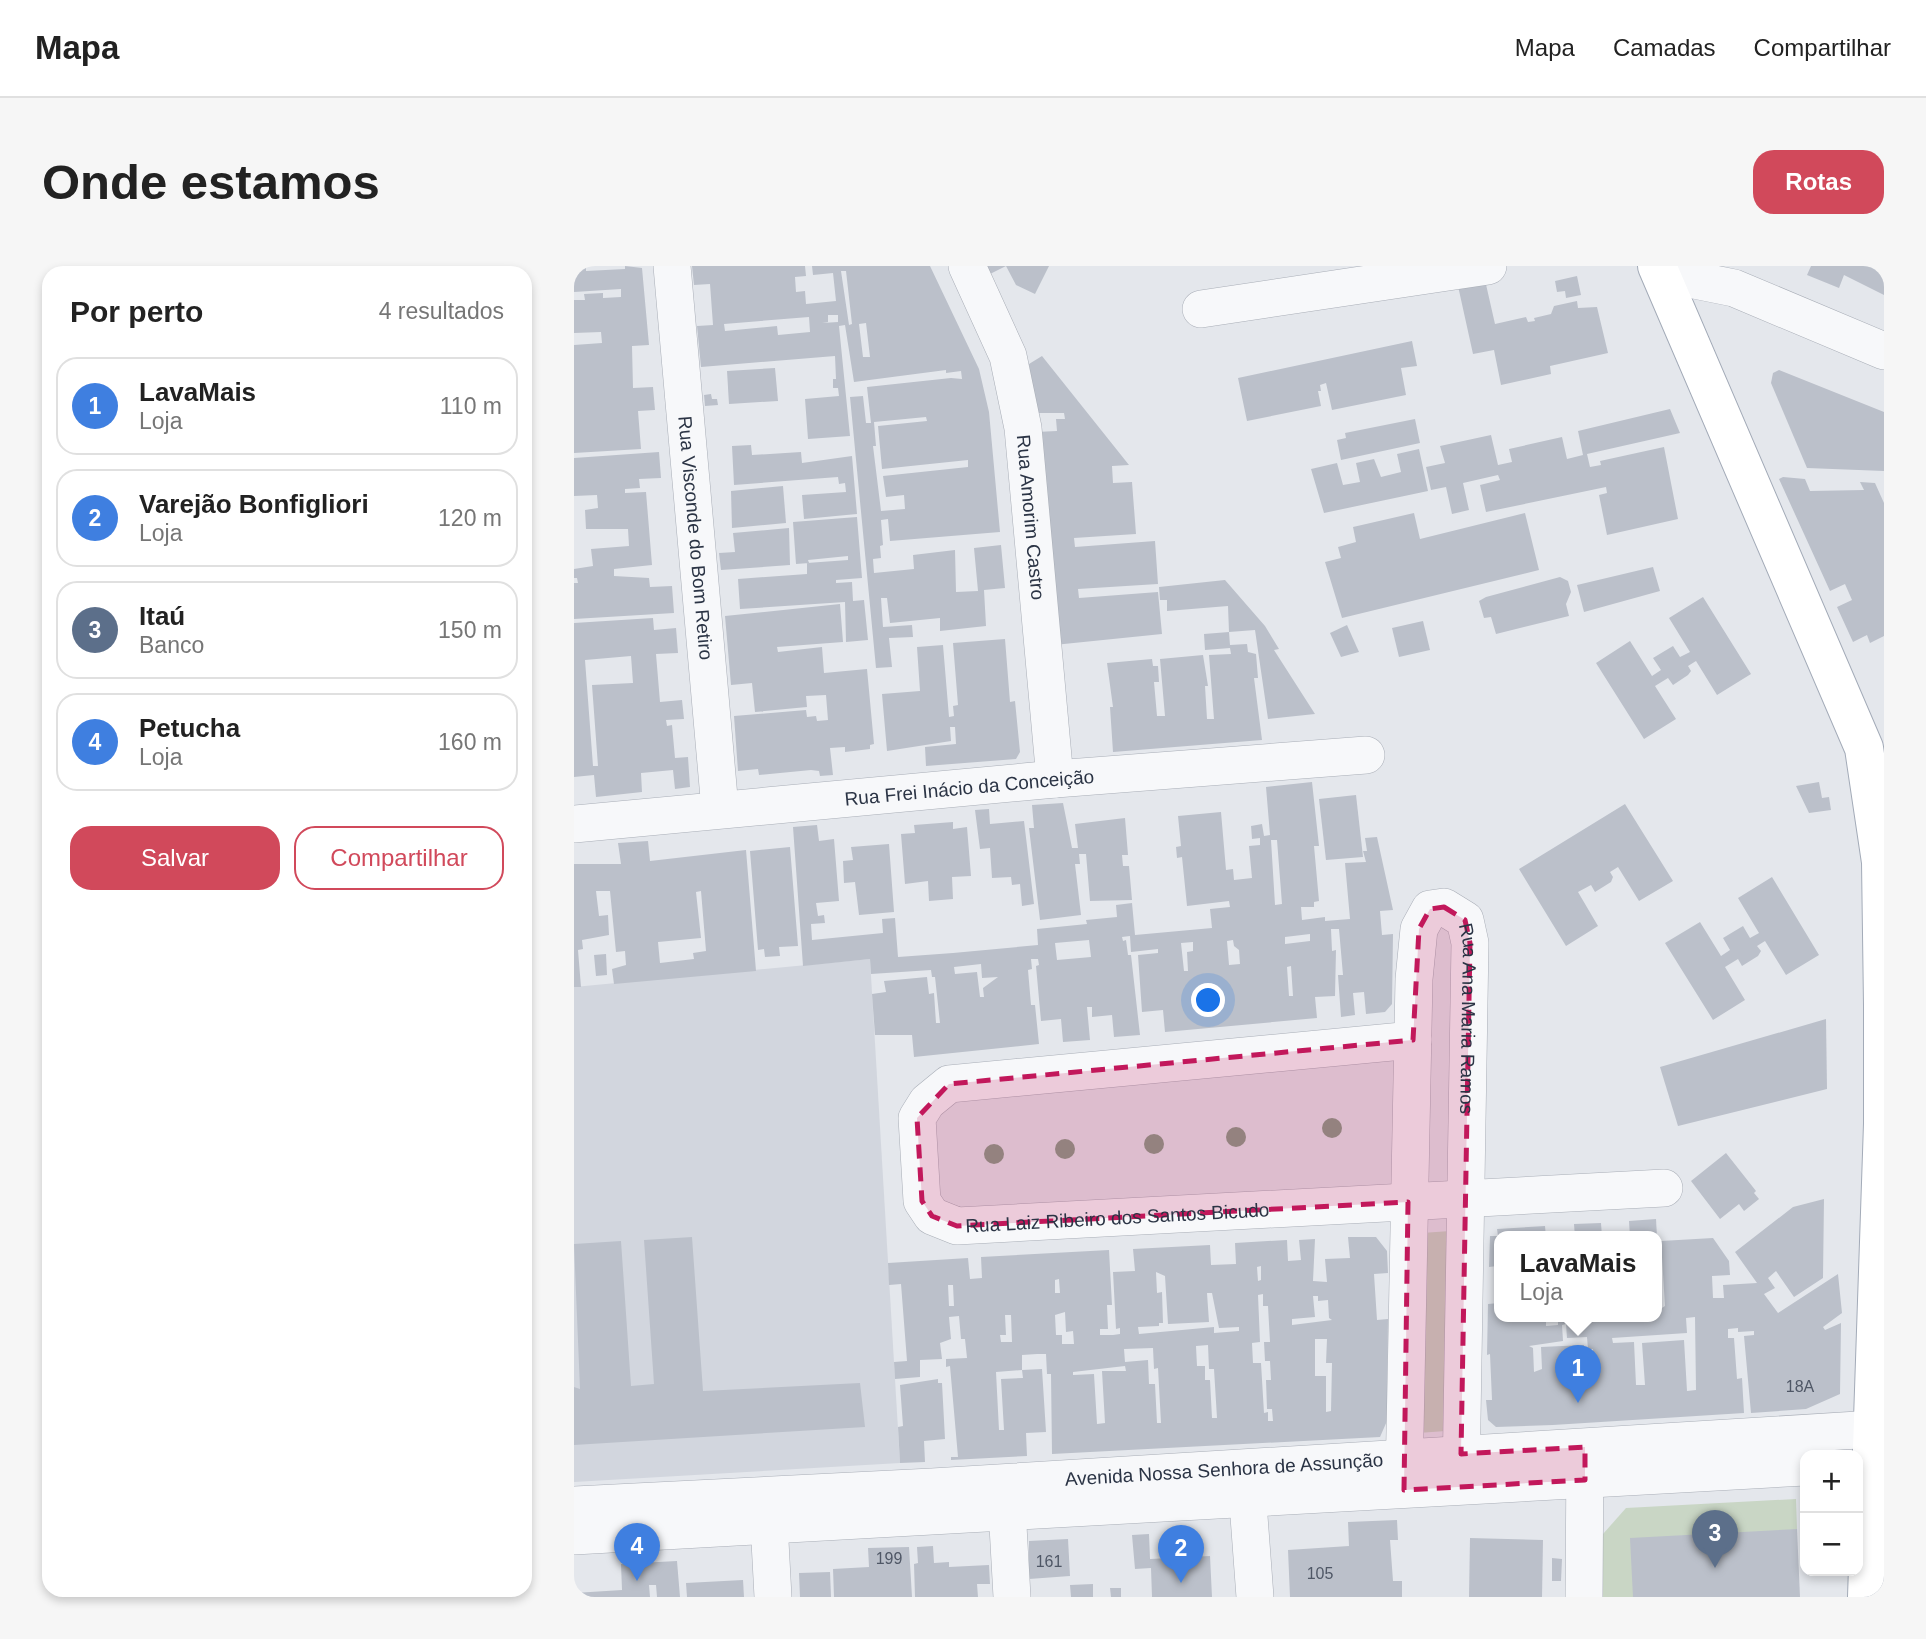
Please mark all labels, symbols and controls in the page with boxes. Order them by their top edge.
text: Mapa [35,29,119,66]
text: Mapa [1515,34,1575,61]
text: Camadas [1613,34,1716,61]
text: Compartilhar [1754,34,1891,61]
button: Rotas [1753,150,1884,214]
text: Onde estamos [42,155,380,209]
text: Por perto [70,295,203,328]
text: 4 resultados [379,298,504,324]
text: LavaMais [139,377,256,407]
text: 1 [89,393,101,419]
text: 110 m [440,393,502,419]
text: Loja [139,408,182,434]
street label: Rua Visconde do Bom Retiro [675,415,717,661]
street label: Rua Amorim Castro [1013,434,1049,601]
text: Varejão Bonfigliori [139,489,369,519]
text: 2 [89,505,101,531]
text: 120 m [438,505,502,531]
text: Loja [139,520,182,546]
text: Itaú [139,601,185,631]
text: 3 [89,617,101,643]
text: 150 m [438,617,502,643]
text: Banco [139,632,204,658]
text: Petucha [139,713,240,743]
text: 4 [89,729,101,755]
text: 160 m [438,729,502,755]
text: Loja [139,744,182,770]
street label: Rua Frei Inácio da Conceição [844,766,1095,809]
button: Salvar [70,826,280,890]
button: Compartilhar [294,826,504,890]
street label: Rua Ana Maria Ramos [1455,921,1481,1114]
your location [1191,983,1225,1017]
street label: Rua Laiz Ribeiro dos Santos Bicudo [965,1199,1270,1236]
popup [1494,1231,1662,1322]
text: LavaMais [1519,1248,1637,1278]
text: Loja [1519,1279,1563,1305]
pin: 1 [1555,1345,1601,1403]
house number: 18A [1786,1378,1815,1395]
street label: Avenida Nossa Senhora de Assunção [1064,1449,1384,1489]
map controls [1800,1450,1863,1576]
button: + [1800,1450,1863,1513]
pin: 3 [1692,1510,1738,1568]
button: − [1800,1513,1863,1576]
pin: 4 [614,1523,660,1581]
pin: 2 [1158,1525,1204,1583]
house number: 199 [876,1550,902,1567]
house number: 161 [1036,1553,1062,1570]
house number: 105 [1307,1565,1333,1582]

